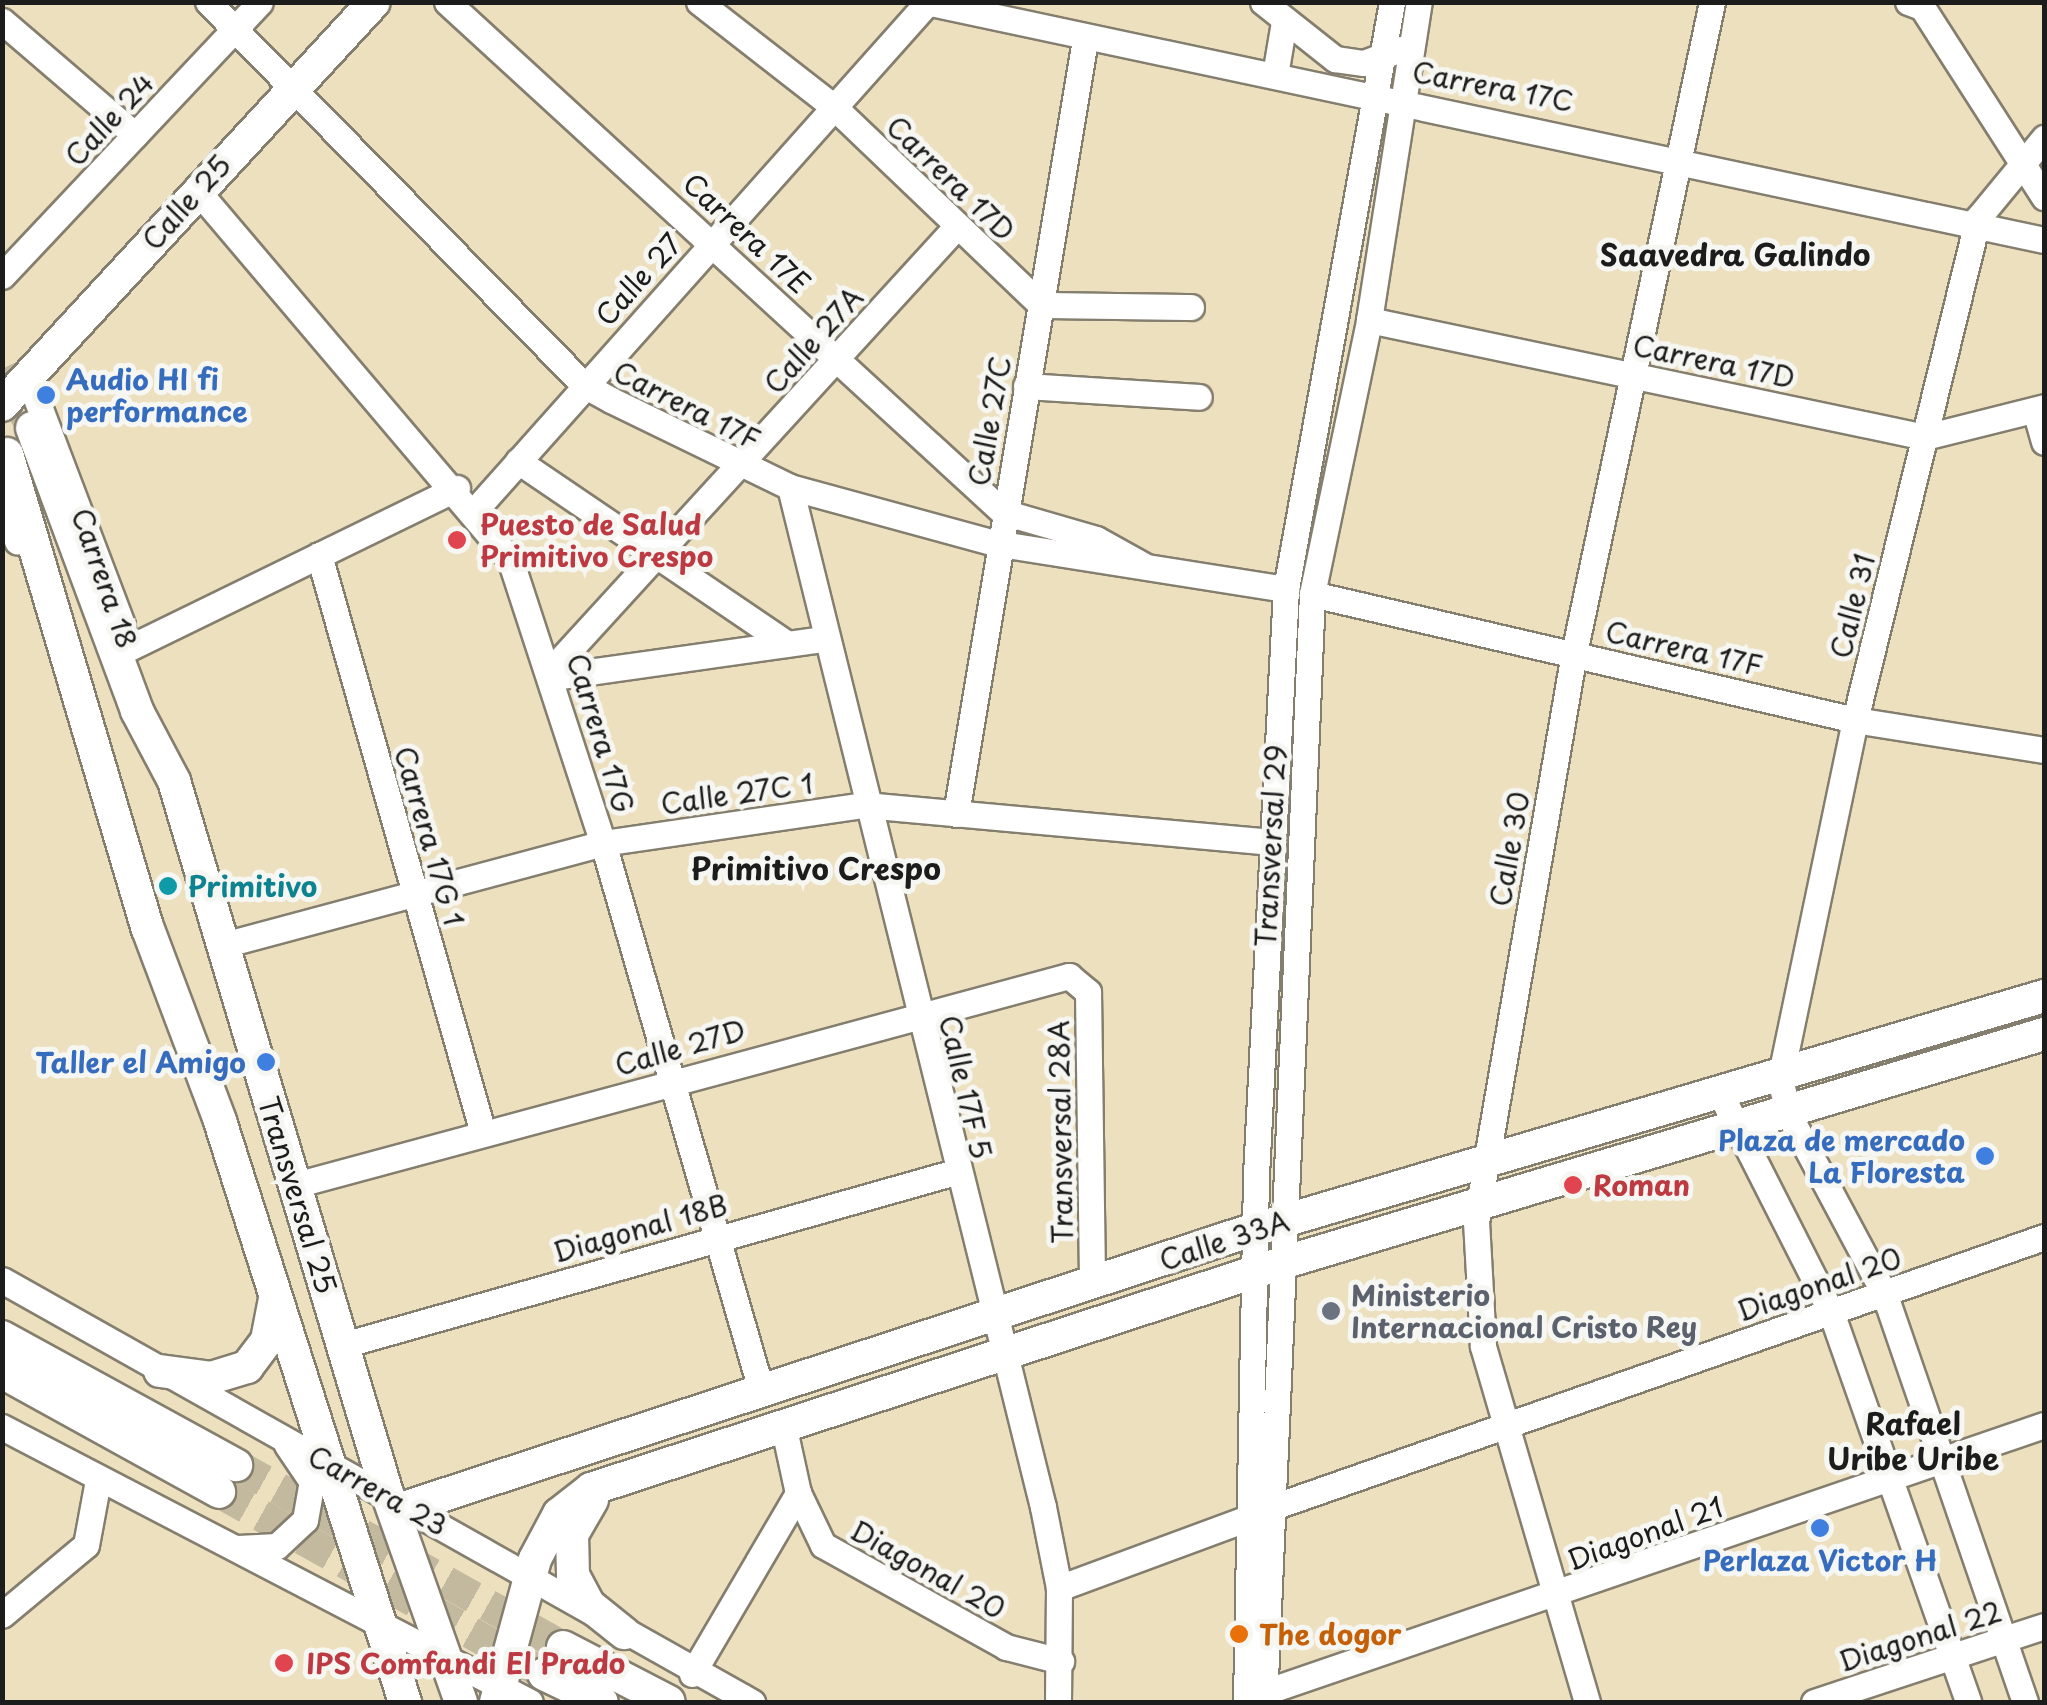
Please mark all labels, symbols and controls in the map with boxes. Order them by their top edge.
street label: Carrera 17C [1409,54,1577,118]
street label: Calle 24 [58,66,160,172]
street label: Carrera 17D [880,108,1022,248]
street label: Calle 25 [135,148,237,256]
street label: Carrera 17E [676,166,818,300]
street label: Calle 27 [588,226,688,332]
district label: Saavedra Galindo [1600,236,1870,272]
street label: Calle 27A [756,280,870,400]
street label: Carrera 17D [1630,327,1798,395]
street label: Calle 27C [961,353,1017,489]
street label: Carrera 17F [608,354,766,456]
place label: Audio HI fi performance [66,362,248,428]
marker: Audio HI fi performance [35,384,57,406]
street label: Carrera 18 [65,503,145,653]
place label: Puesto de Salud Primitivo Crespo [480,507,715,573]
marker: Puesto de Salud Primitivo Crespo [444,527,470,553]
street label: Calle 31 [1823,550,1881,662]
street label: Carrera 17F [1602,614,1766,682]
street label: Carrera 17G [560,648,642,818]
street label: Carrera 17G 1 [388,741,472,931]
street label: Transversal 29 [1248,745,1292,947]
street label: Calle 27C 1 [658,766,816,820]
street label: Calle 30 [1482,789,1536,909]
district label: Primitivo Crespo [690,850,942,886]
place label: Primitivo [188,869,317,903]
marker: Primitivo [157,875,179,897]
street label: Calle 17F 5 [933,1011,999,1163]
street label: Calle 27D [610,1012,750,1082]
street label: Transversal 28A [1041,1020,1079,1244]
place label: Taller el Amigo [33,1045,246,1079]
marker: Taller el Amigo [255,1051,277,1073]
street label: Transversal 25 [252,1093,344,1297]
place label: Plaza de mercado La Floresta [1712,1123,1965,1189]
marker: Plaza de mercado La Floresta [1974,1145,1996,1167]
place label: Roman [1593,1168,1690,1202]
marker: Roman [1562,1174,1584,1196]
street label: Diagonal 18B [549,1187,731,1269]
street label: Calle 33A [1155,1203,1293,1277]
street label: Diagonal 20 [1733,1240,1905,1328]
place label: Ministerio Internacional Cristo Rey [1351,1278,1699,1344]
marker: Ministerio Internacional Cristo Rey [1320,1300,1342,1322]
district label: Rafael Uribe Uribe [1826,1405,2000,1476]
street label: Carrera 23 [302,1438,454,1542]
street label: Diagonal 21 [1563,1489,1727,1577]
street label: Diagonal 20 [845,1513,1011,1625]
marker: Perlaza Victor H [1809,1517,1831,1539]
place label: Perlaza Victor H [1702,1543,1938,1577]
street label: Diagonal 22 [1835,1594,2005,1678]
place label: The dogor [1259,1617,1402,1651]
marker: The dogor [1228,1623,1250,1645]
place label: IPS Comfandi El Prado [306,1646,626,1680]
marker: IPS Comfandi El Prado [271,1650,297,1676]

